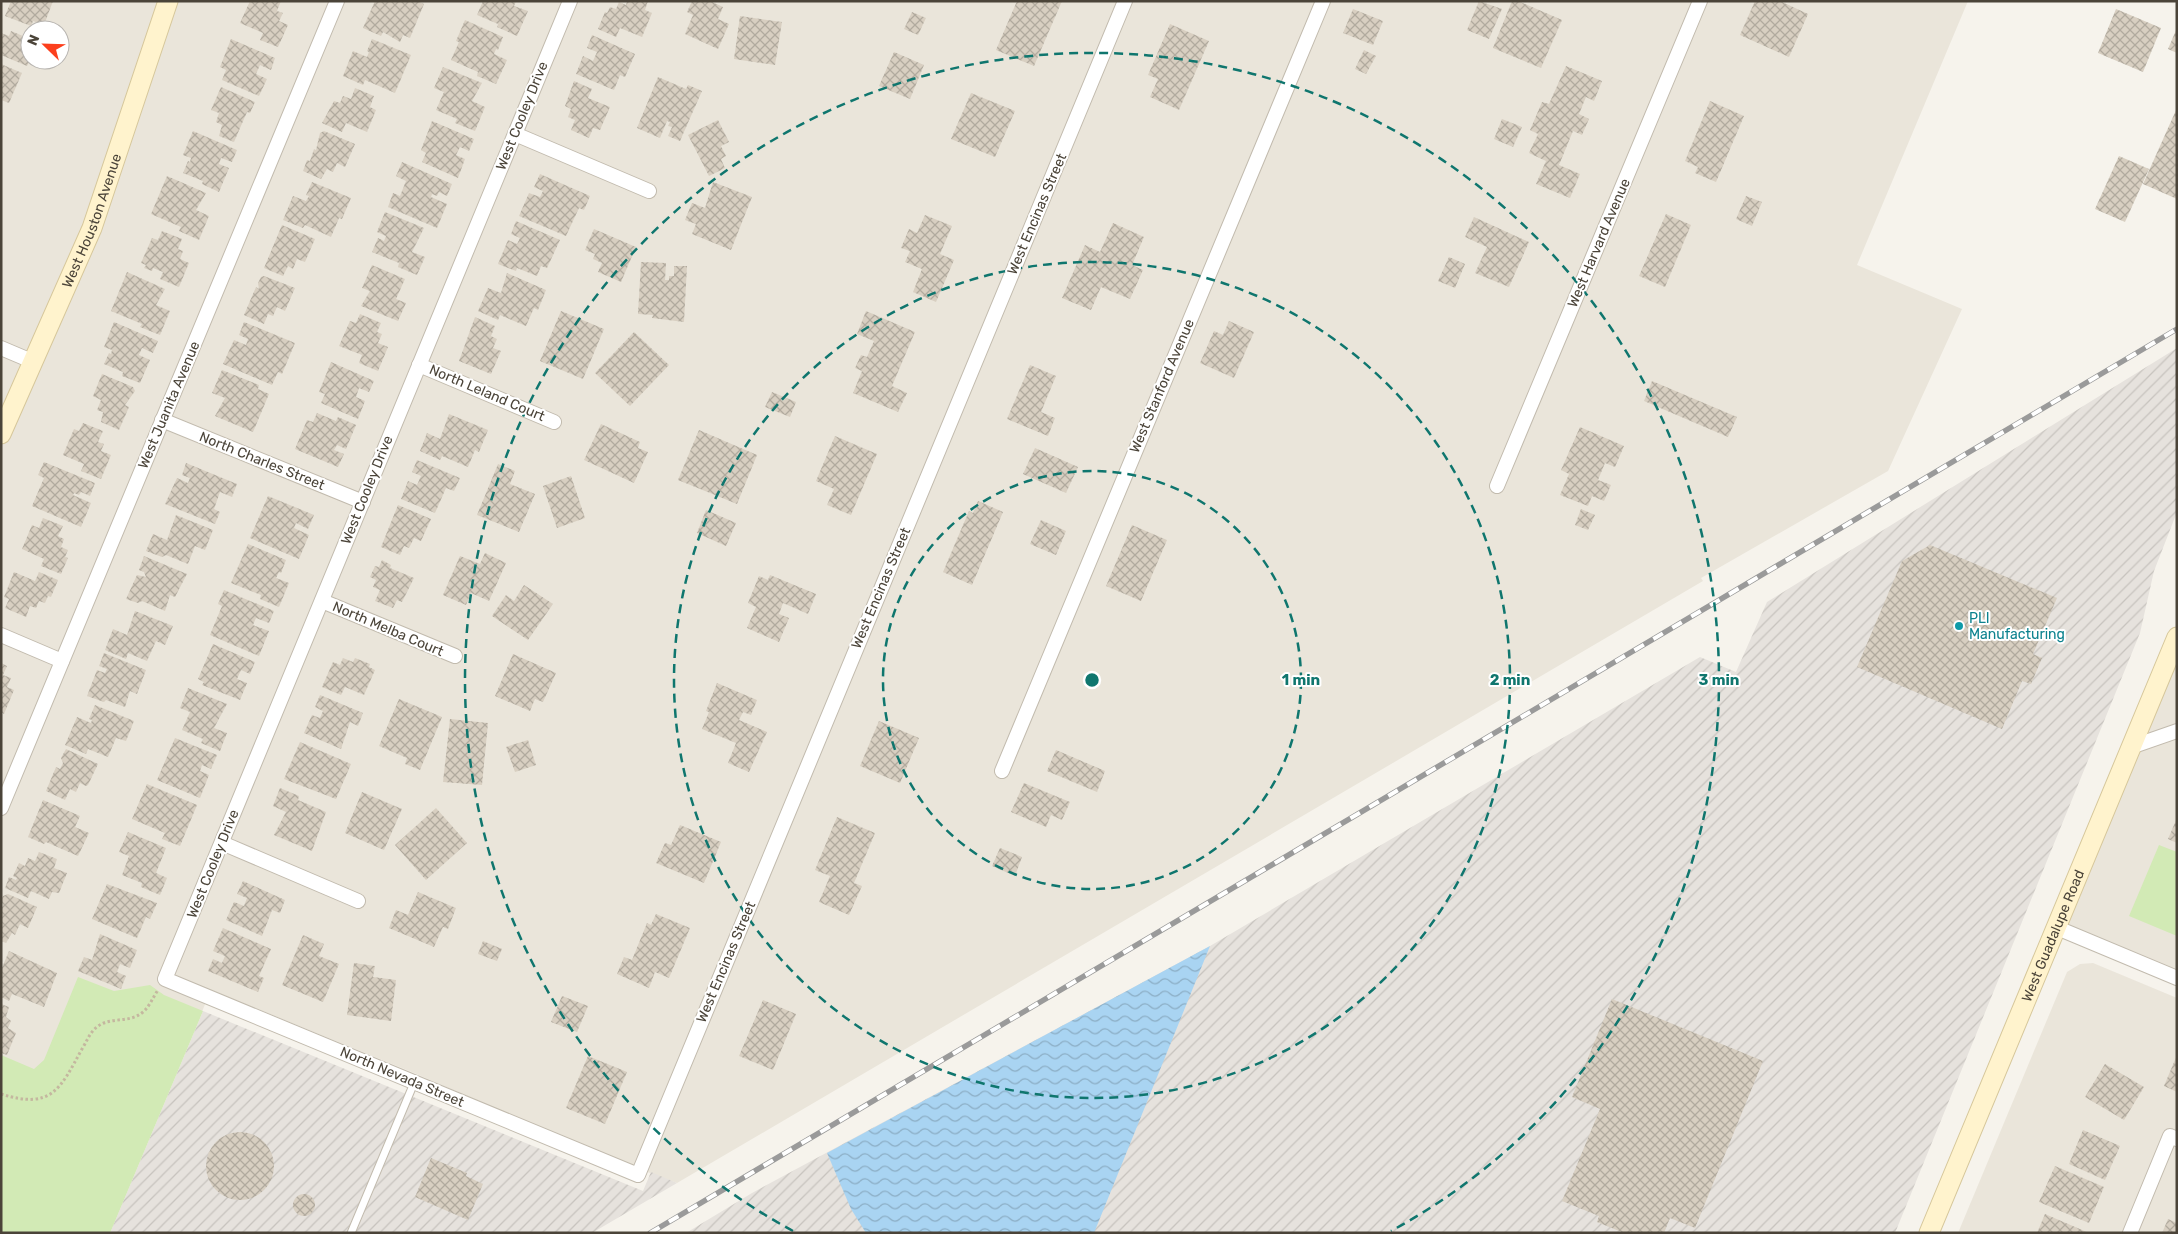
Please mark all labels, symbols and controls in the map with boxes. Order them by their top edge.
north arrow [20,20,70,70]
text: N [24,32,43,48]
street label: West Cooley Drive [492,59,552,173]
street label: West Encinas Street [1004,150,1070,277]
street label: West Houston Avenue [58,151,125,290]
street label: West Harvard Avenue [1564,176,1634,310]
street label: West Stanford Avenue [1126,316,1198,456]
street label: West Juanita Avenue [134,339,204,471]
street label: North Leland Court [427,361,548,425]
street label: North Charles Street [197,428,328,494]
street label: West Cooley Drive [337,433,397,547]
street label: West Encinas Street [848,524,914,651]
street label: North Melba Court [330,598,447,660]
place label: PLI Manufacturing [1969,610,2065,643]
marker: PLI Manufacturing [1953,620,1965,632]
centre of rings [1083,671,1101,689]
text: 1 min [1282,671,1320,689]
text: 2 min [1490,671,1530,689]
text: 3 min [1699,671,1739,689]
street label: West Cooley Drive [183,807,243,921]
street label: West Guadalupe Road [2018,867,2088,1004]
street label: West Encinas Street [693,898,759,1025]
street label: North Nevada Street [337,1043,467,1111]

